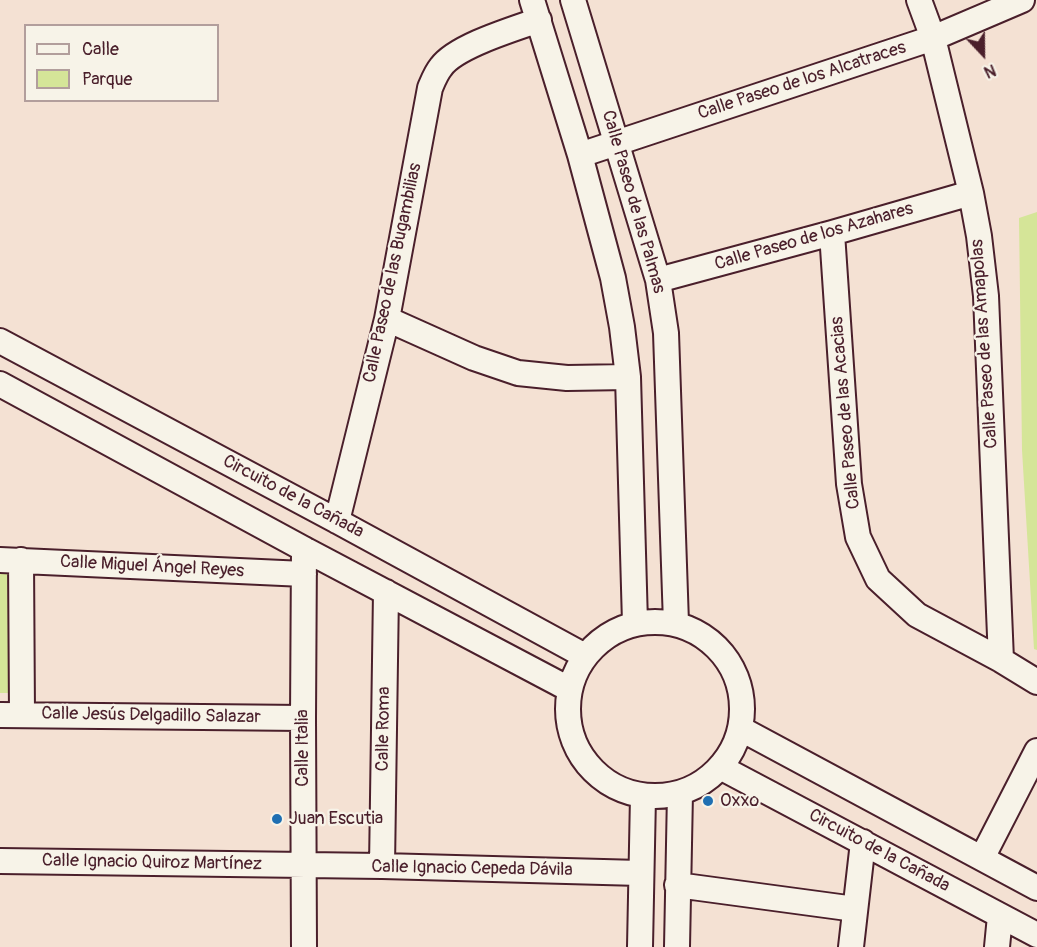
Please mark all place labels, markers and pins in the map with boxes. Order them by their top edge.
place label: Oxxo [720,790,759,812]
marker: Oxxo [701,794,715,808]
place label: Juan Escutia [289,808,383,830]
marker: Juan Escutia [270,812,284,826]

